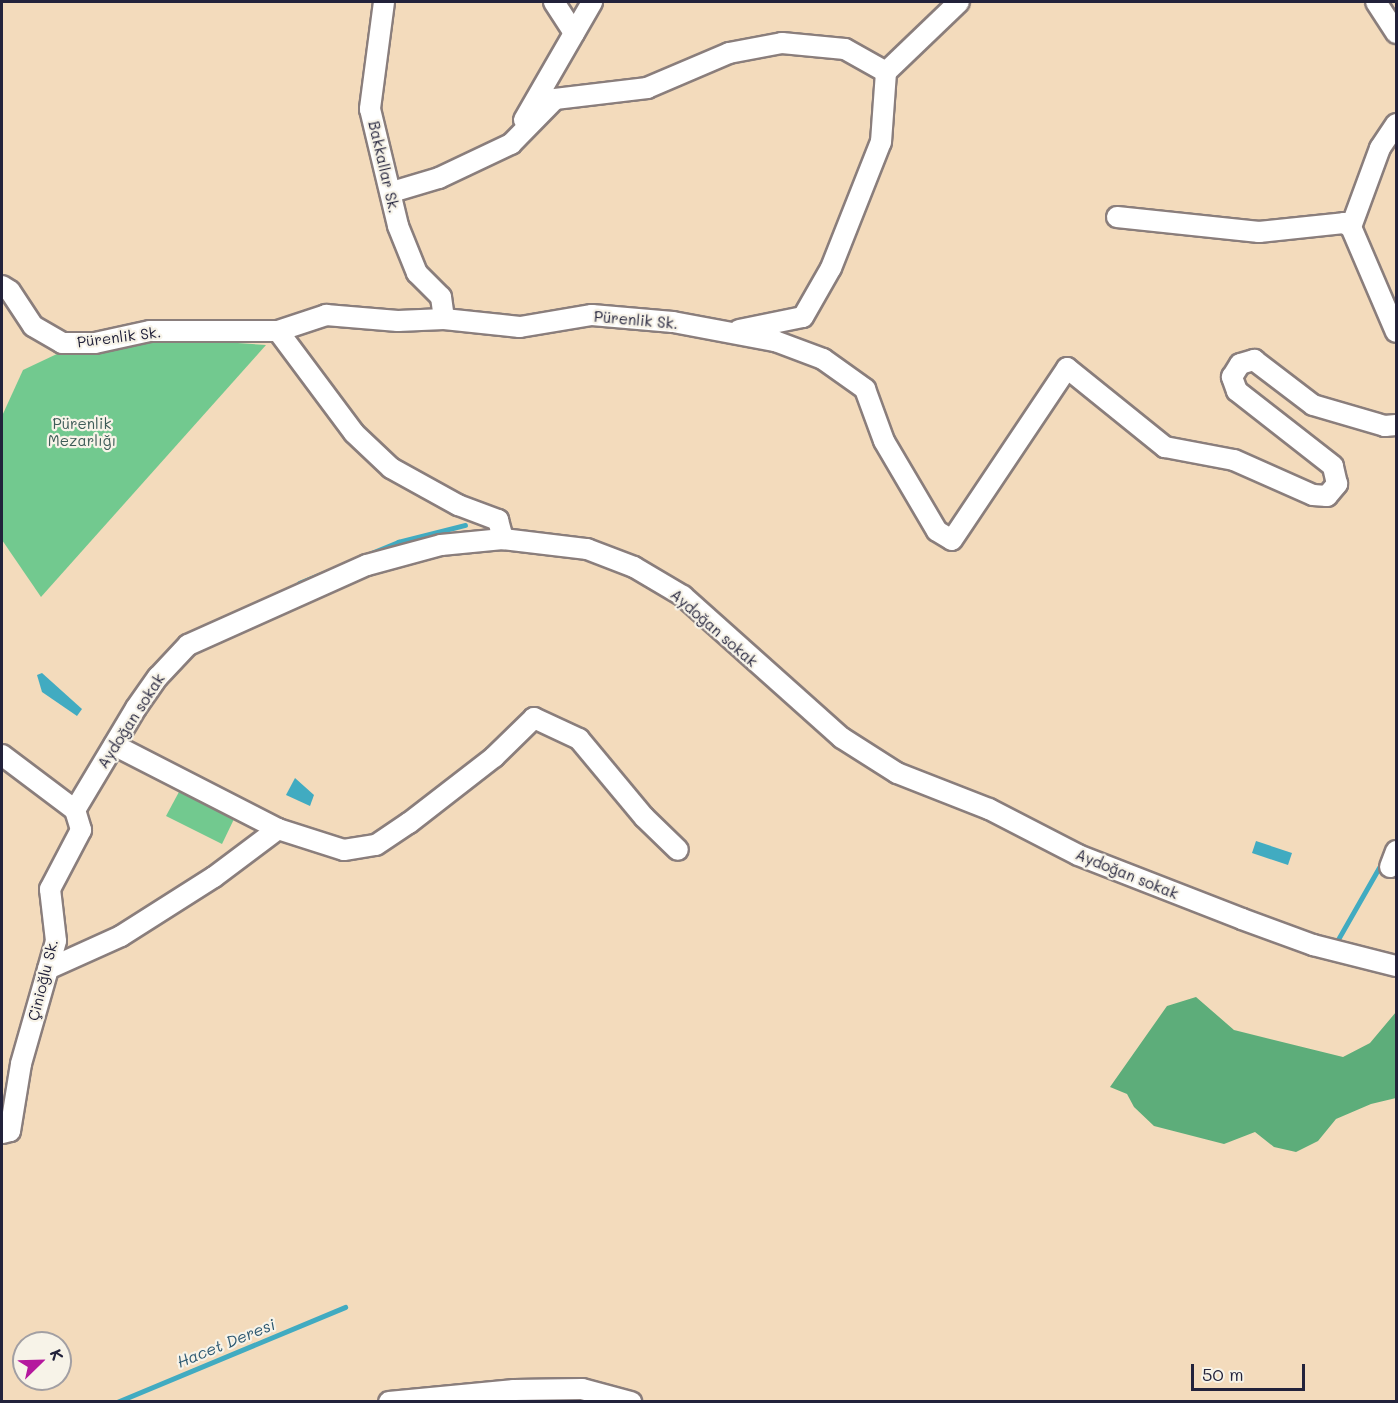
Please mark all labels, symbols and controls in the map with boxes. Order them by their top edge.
street label: Bakkallar Sk. [365,119,403,215]
street label: Pürenlik Sk. [593,307,679,333]
street label: Pürenlik Sk. [76,323,162,351]
park label: Pürenlik Mezarlığı [48,414,116,449]
street label: Aydoğan sokak [667,585,761,671]
street label: Aydoğan sokak [94,670,168,772]
street label: Aydoğan sokak [1073,845,1181,903]
street label: Çinioğlu Sk. [24,937,62,1023]
water label: Hacet Deresi [174,1315,278,1371]
north arrow [12,1331,72,1391]
text: K [45,1346,69,1364]
scale bar [1194,1352,1308,1390]
text: 50 m [1202,1362,1244,1386]

